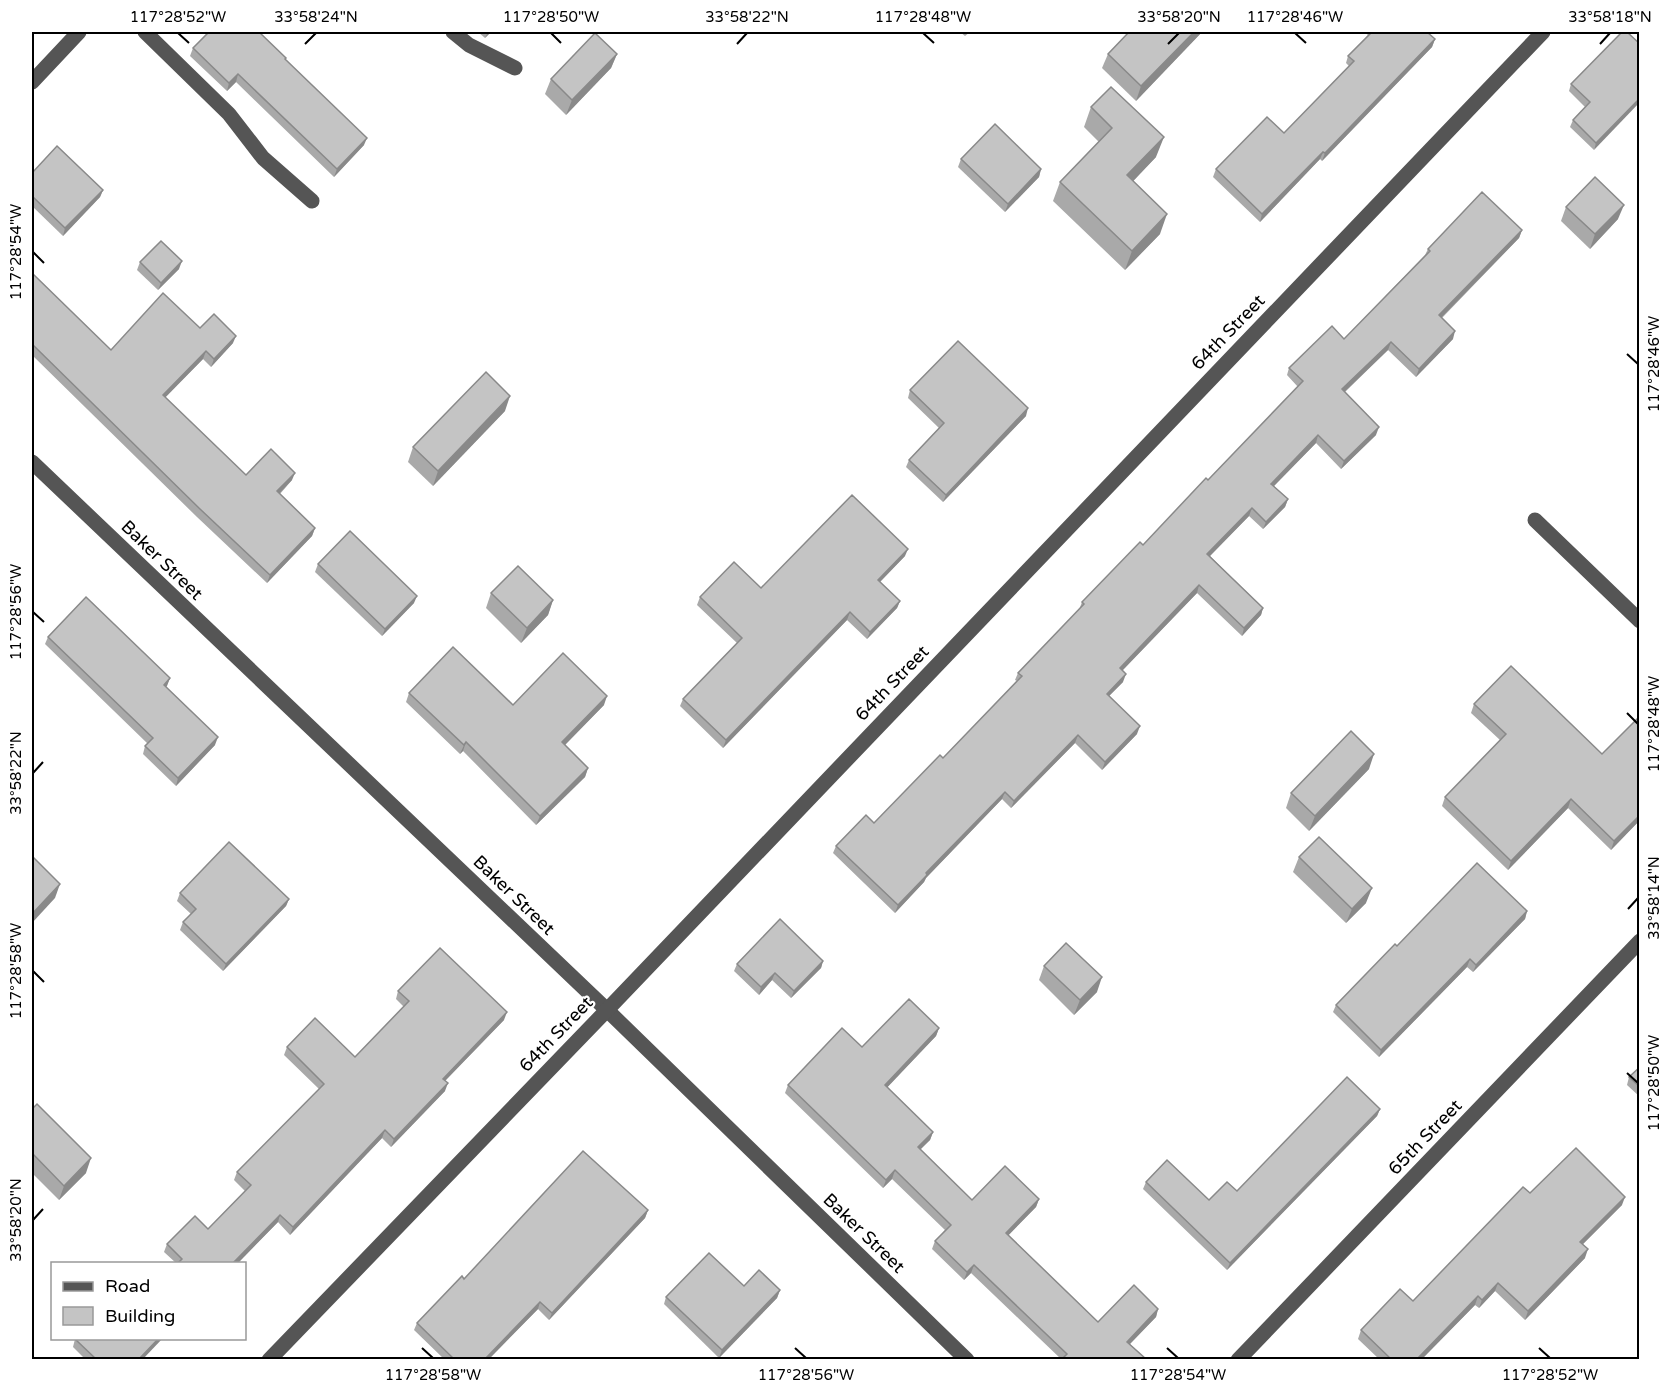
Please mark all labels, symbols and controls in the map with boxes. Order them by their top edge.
text: 117°28'52"W [130,8,226,26]
text: 33°58'24"N [274,8,358,26]
text: 117°28'50"W [503,8,599,26]
text: 33°58'22"N [705,8,789,26]
text: 117°28'48"W [875,8,971,26]
text: 33°58'20"N [1137,8,1221,26]
text: 117°28'46"W [1247,8,1343,26]
text: 33°58'18"N [1568,8,1652,26]
text: 117°28'54"W [7,204,25,300]
street label: 64th Street [1187,290,1270,374]
text: 117°28'46"W [1645,316,1663,412]
street label: Baker Street [116,515,208,605]
text: 117°28'56"W [7,564,25,660]
street label: 64th Street [851,641,934,725]
text: 117°28'48"W [1645,676,1663,772]
text: 33°58'22"N [7,731,25,815]
street label: Baker Street [468,850,560,940]
text: 33°58'14"N [1645,856,1663,940]
text: 117°28'58"W [7,923,25,1019]
street label: 64th Street [515,992,598,1076]
text: 117°28'50"W [1645,1035,1663,1131]
street label: 65th Street [1384,1095,1467,1179]
text: 33°58'20"N [7,1178,25,1262]
street label: Baker Street [818,1188,910,1278]
legend [51,1262,246,1340]
text: Road [105,1275,150,1297]
text: Building [105,1305,175,1327]
text: 117°28'58"W [385,1366,481,1384]
text: 117°28'56"W [758,1366,854,1384]
text: 117°28'54"W [1130,1366,1226,1384]
text: 117°28'52"W [1502,1366,1598,1384]

